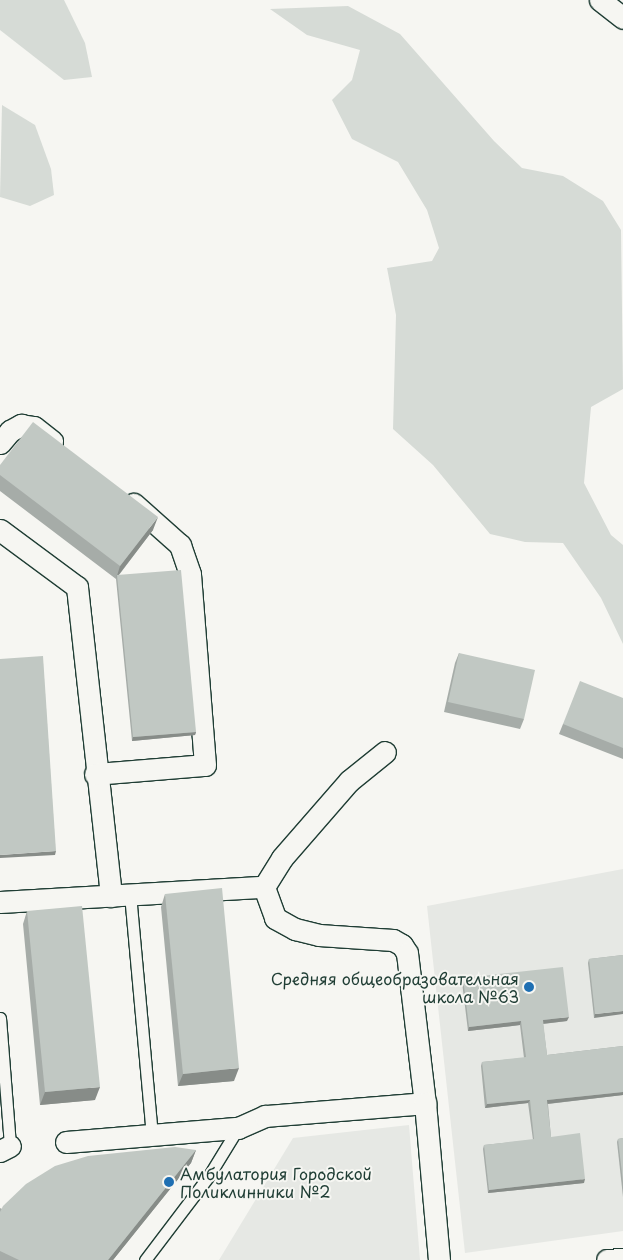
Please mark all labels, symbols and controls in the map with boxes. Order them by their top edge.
place label: Средняя общеобразовательная школа №63 [270,968,519,1006]
marker: Средняя общеобразовательная школа №63 [523,981,535,993]
place label: Амбулатория Городской Поликлинники №2 [180,1163,372,1201]
marker: Амбулатория Городской Поликлинники №2 [162,1175,176,1189]

